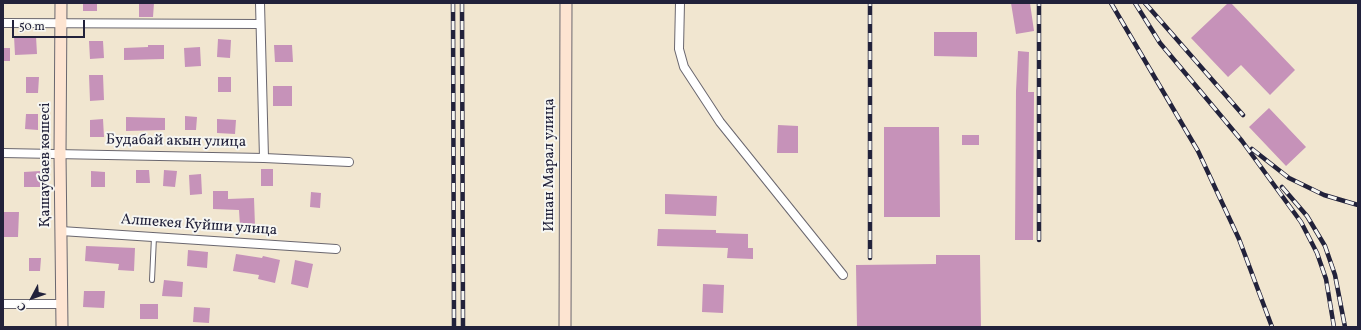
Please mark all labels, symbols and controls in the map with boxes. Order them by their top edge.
scale bar [14,12,87,38]
text: 50 m [19,19,45,35]
street label: Ишан Марал улица [541,98,559,232]
street label: Қашаубаев көшесі [37,102,55,228]
street label: Будабай акын улица [106,132,246,152]
street label: Алшекея Куйши улица [120,212,278,240]
north arrow [12,278,52,318]
text: С [15,299,31,314]

